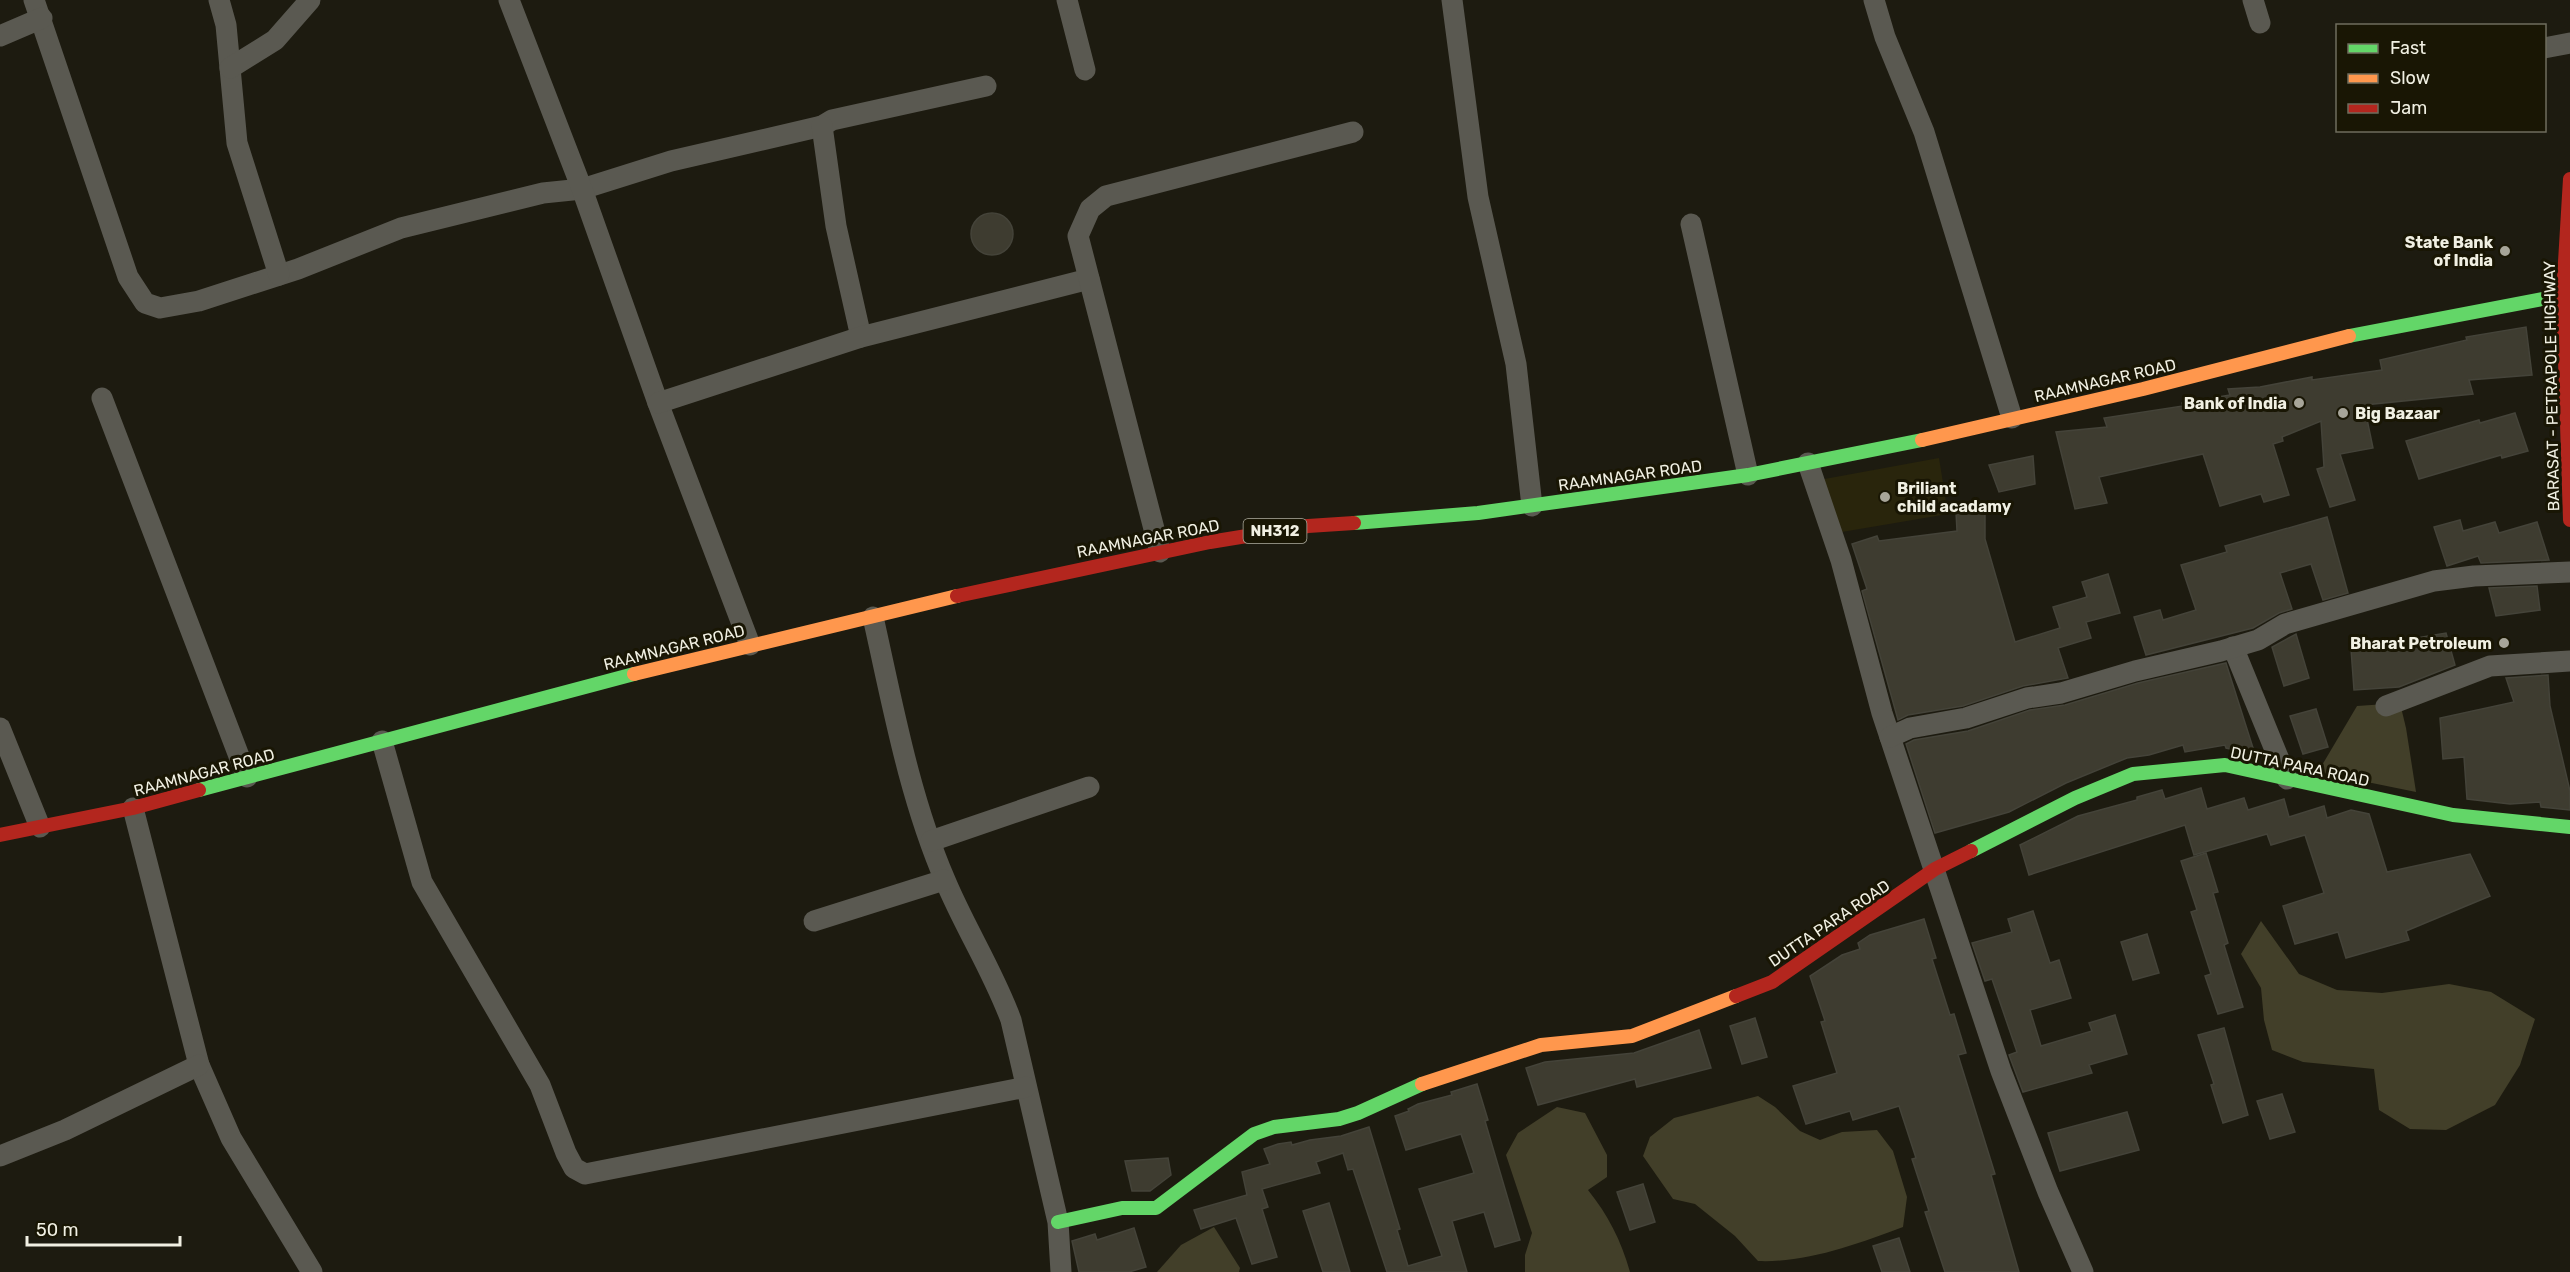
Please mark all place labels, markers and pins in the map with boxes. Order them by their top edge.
place label: State Bank of India [2405,233,2494,270]
marker: State Bank of India [2498,244,2512,258]
place label: Bank of India [2184,394,2287,413]
marker: Bank of India [2292,396,2306,410]
place label: Big Bazaar [2355,404,2441,423]
marker: Big Bazaar [2336,406,2350,420]
place label: Briliant child acadamy [1897,479,2012,516]
marker: Briliant child acadamy [1878,490,1892,504]
place label: Bharat Petroleum [2350,634,2492,653]
marker: Bharat Petroleum [2497,636,2511,650]

